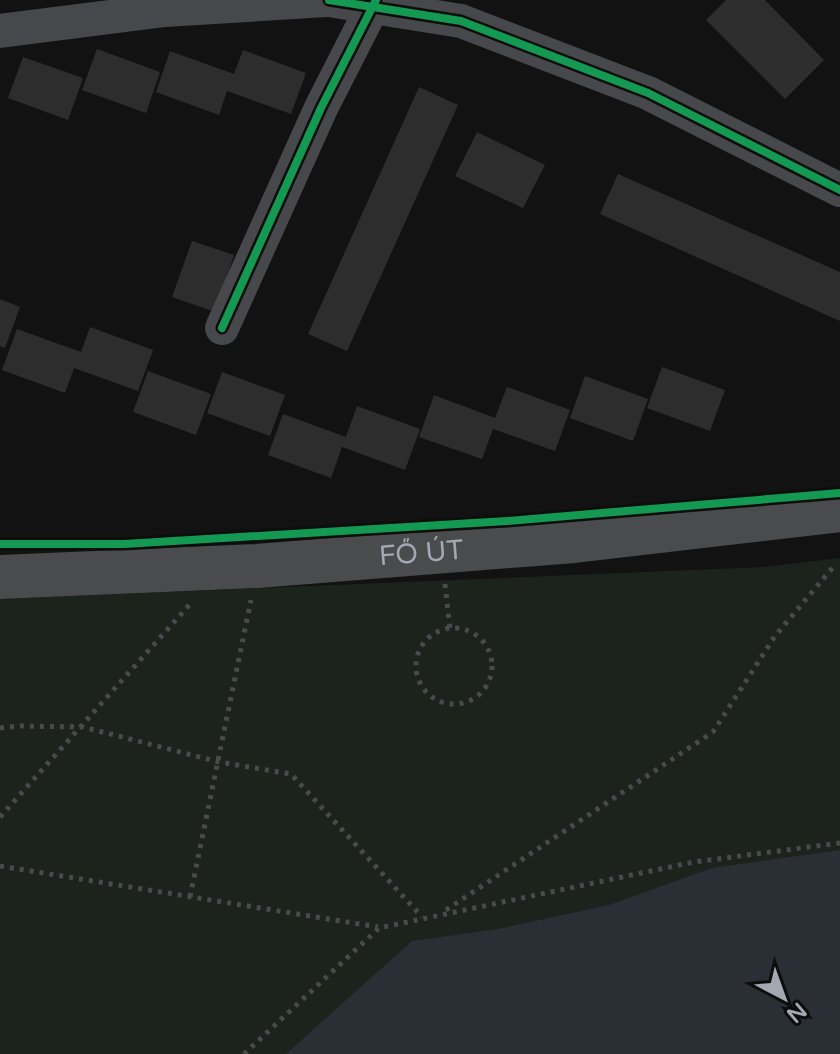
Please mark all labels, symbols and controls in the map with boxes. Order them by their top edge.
street label: FŐ ÚT [378,533,465,573]
north arrow [744,958,824,1038]
text: N [781,997,812,1028]

